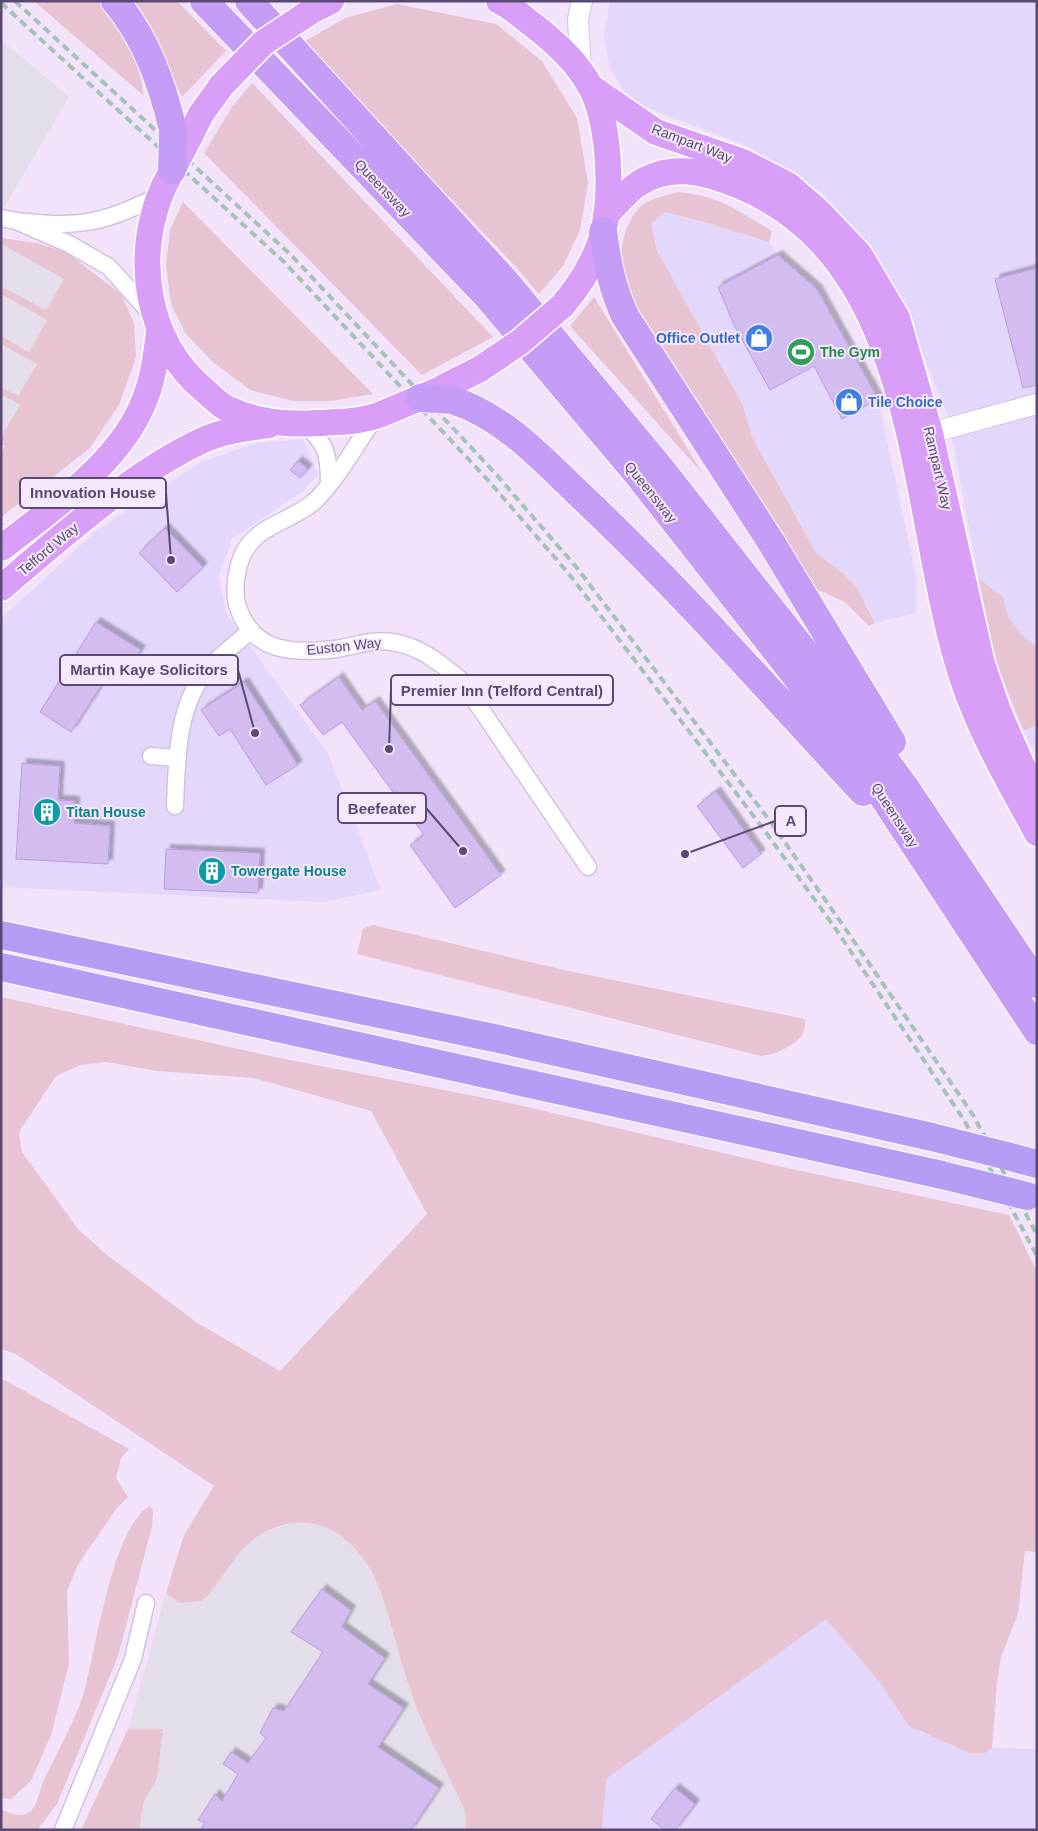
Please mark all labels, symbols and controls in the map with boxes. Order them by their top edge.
street label: Rampart Way [649,120,735,166]
street label: Queensway [352,156,414,220]
shop icon: Office Outlet [744,323,774,353]
place label: Office Outlet [656,330,740,346]
sports icon: The Gym [786,337,816,367]
place label: The Gym [820,344,880,360]
shop icon: Tile Choice [834,387,864,417]
place label: Tile Choice [868,394,943,410]
street label: Rampart Way [921,425,955,511]
street label: Queensway [622,458,680,526]
callout: Innovation House [20,478,166,508]
text: Innovation House [30,484,156,501]
street label: Telford Way [15,519,81,579]
street label: Euston Way [306,634,382,658]
callout: Martin Kaye Solicitors [60,655,238,685]
text: Martin Kaye Solicitors [70,661,228,678]
callout: Premier Inn (Telford Central) [391,675,613,705]
text: Premier Inn (Telford Central) [401,682,603,699]
street label: Queensway [868,780,922,850]
callout: Beefeater [338,793,426,823]
building icon: Titan House [32,797,62,827]
text: Beefeater [348,800,416,817]
place label: Titan House [66,804,146,820]
callout: A [775,806,806,836]
text: A [786,812,797,829]
building icon: Towergate House [197,856,227,886]
place label: Towergate House [231,863,347,879]

